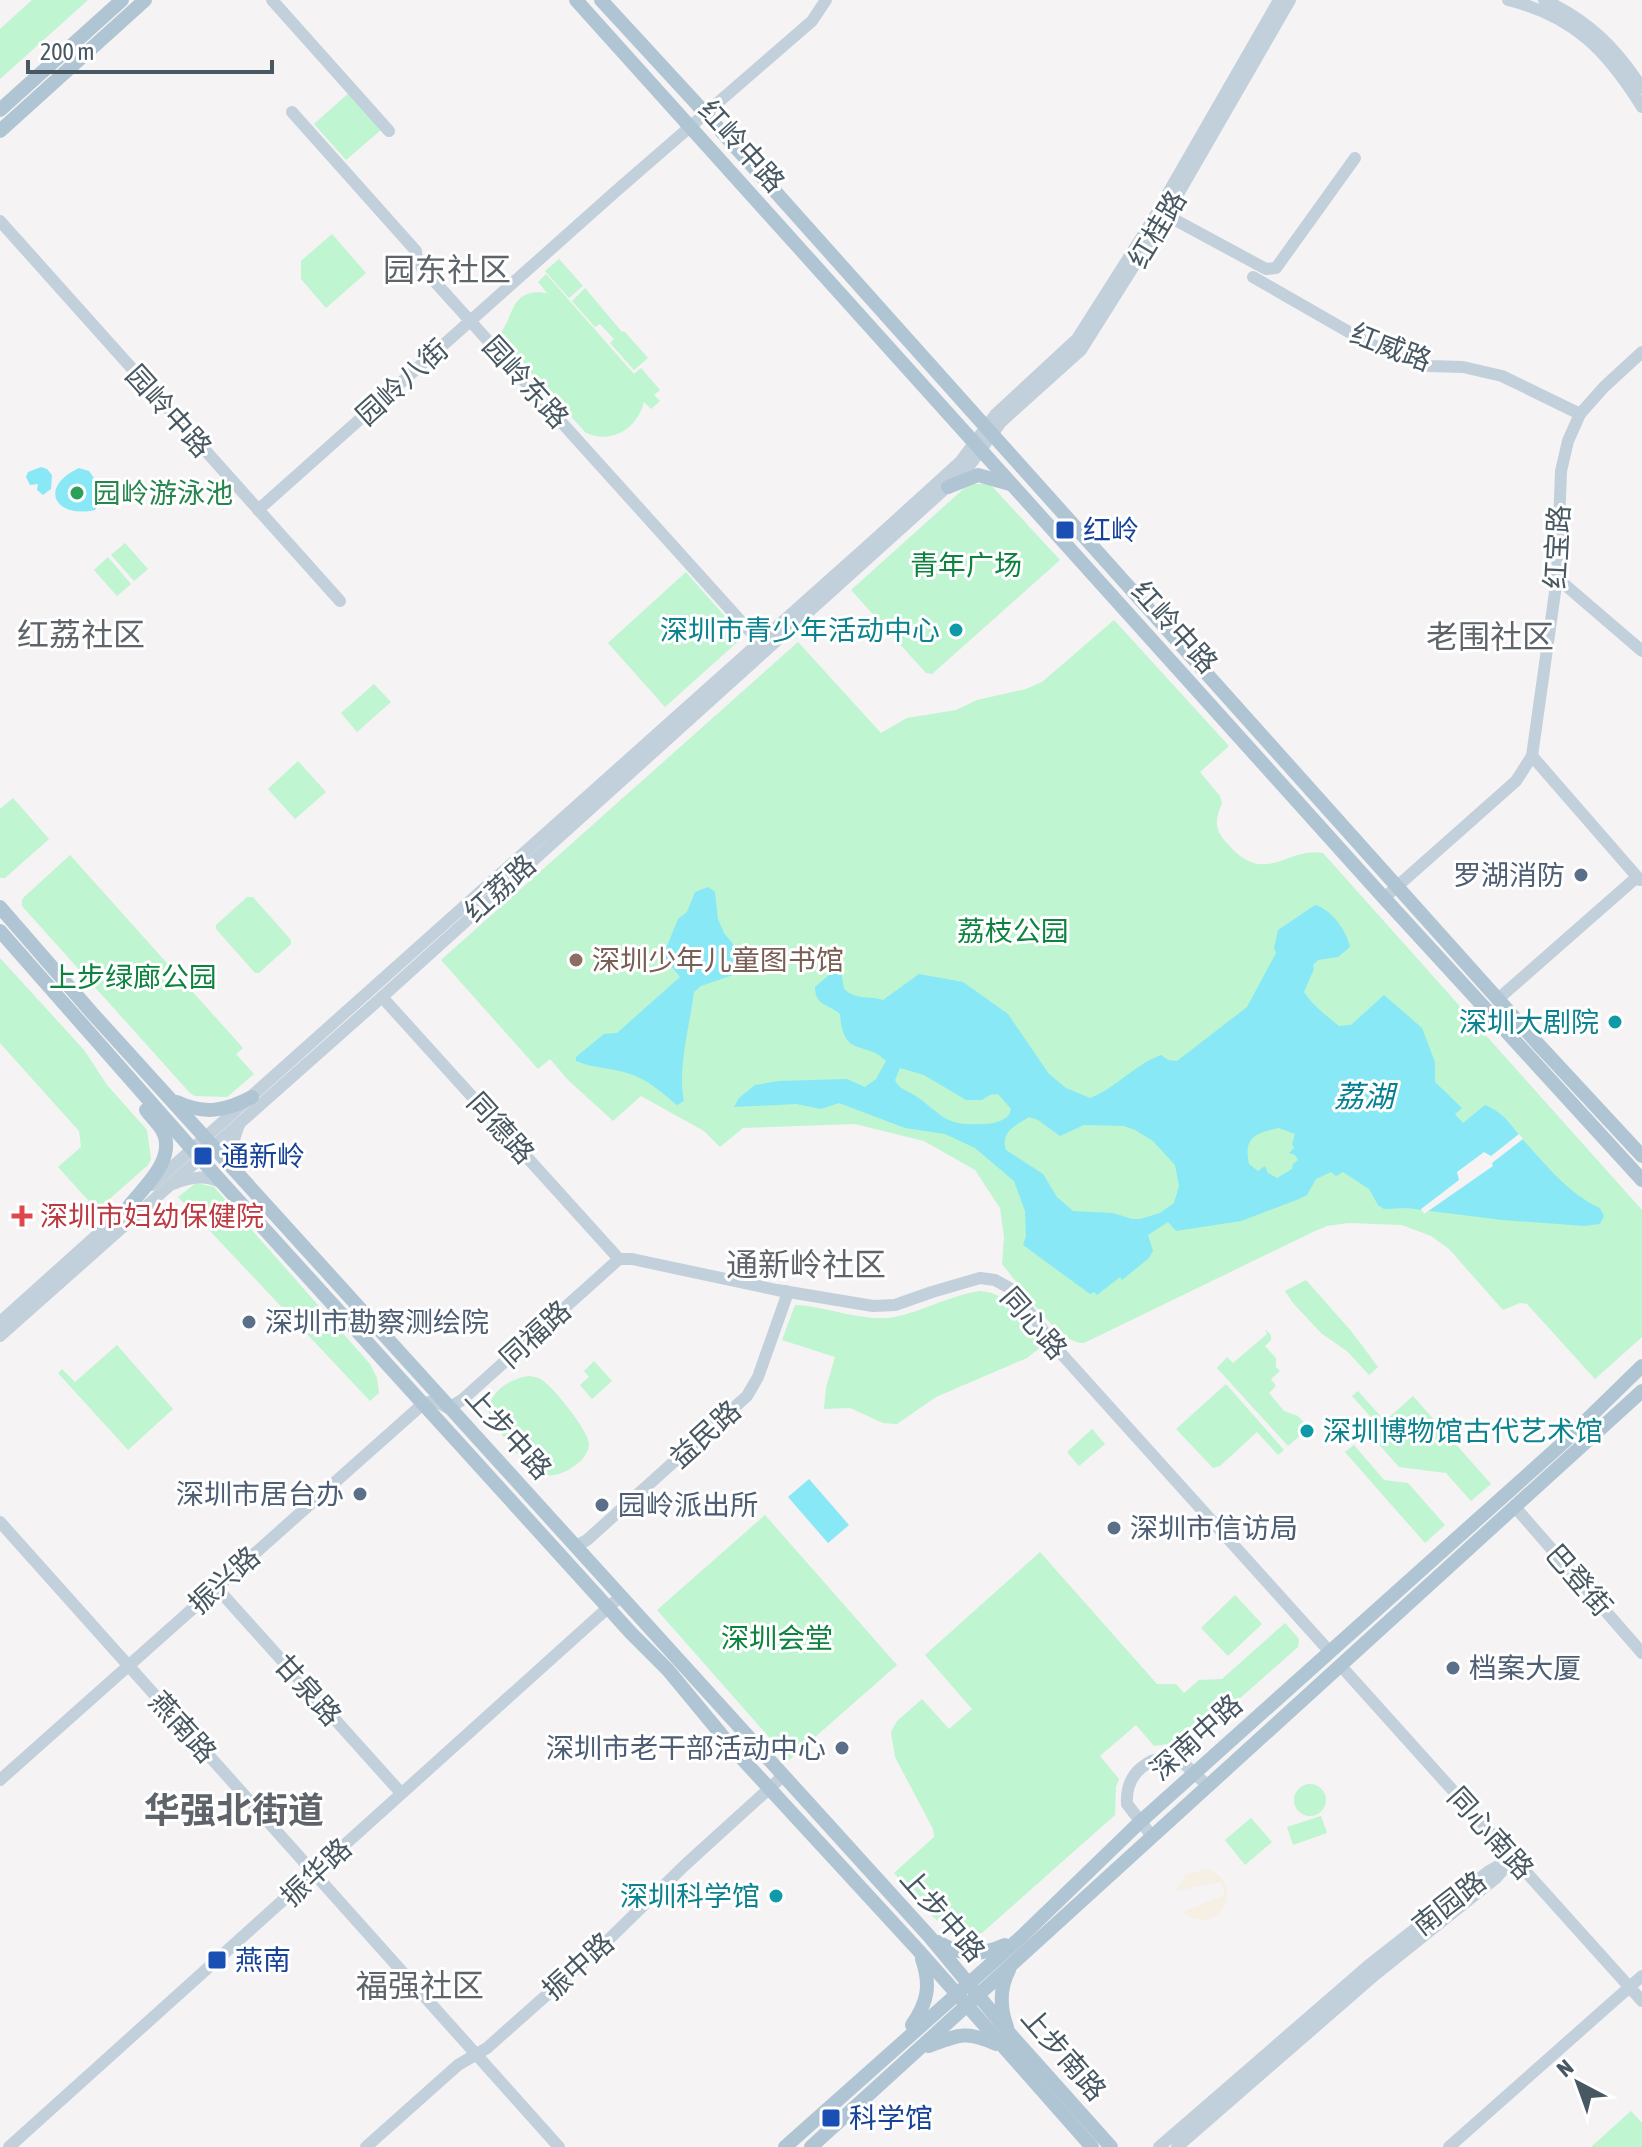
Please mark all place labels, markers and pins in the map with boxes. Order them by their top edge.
place label: 园岭游泳池 [93,477,233,509]
marker: 园岭游泳池 [68,484,86,502]
place label: 红岭 [1083,514,1139,546]
marker: 红岭 [1054,519,1076,541]
place label: 深圳市青少年活动中心 [660,614,940,646]
marker: 深圳市青少年活动中心 [947,621,965,639]
place label: 罗湖消防 [1453,859,1565,891]
marker: 罗湖消防 [1572,866,1590,884]
place label: 深圳少年儿童图书馆 [592,944,844,976]
marker: 深圳少年儿童图书馆 [567,951,585,969]
place label: 深圳大剧院 [1459,1006,1599,1038]
marker: 深圳大剧院 [1606,1013,1624,1031]
place label: 通新岭 [221,1140,305,1172]
marker: 通新岭 [192,1145,214,1167]
place label: 深圳市妇幼保健院 [40,1200,264,1232]
marker: 深圳市妇幼保健院 [11,1205,33,1227]
place label: 深圳市勘察测绘院 [265,1306,489,1338]
marker: 深圳市勘察测绘院 [240,1313,258,1331]
place label: 深圳博物馆古代艺术馆 [1323,1415,1603,1447]
marker: 深圳博物馆古代艺术馆 [1298,1422,1316,1440]
place label: 深圳市居台办 [176,1478,344,1510]
marker: 深圳市居台办 [351,1485,369,1503]
place label: 园岭派出所 [618,1489,758,1521]
marker: 园岭派出所 [593,1496,611,1514]
place label: 深圳市信访局 [1130,1512,1298,1544]
marker: 深圳市信访局 [1105,1519,1123,1537]
place label: 档案大厦 [1469,1652,1581,1684]
marker: 档案大厦 [1444,1659,1462,1677]
place label: 深圳市老干部活动中心 [546,1732,826,1764]
marker: 深圳市老干部活动中心 [833,1739,851,1757]
place label: 深圳科学馆 [620,1880,760,1912]
marker: 深圳科学馆 [767,1887,785,1905]
place label: 燕南 [235,1944,291,1976]
marker: 燕南 [206,1949,228,1971]
place label: 科学馆 [849,2102,933,2134]
marker: 科学馆 [820,2107,842,2129]

